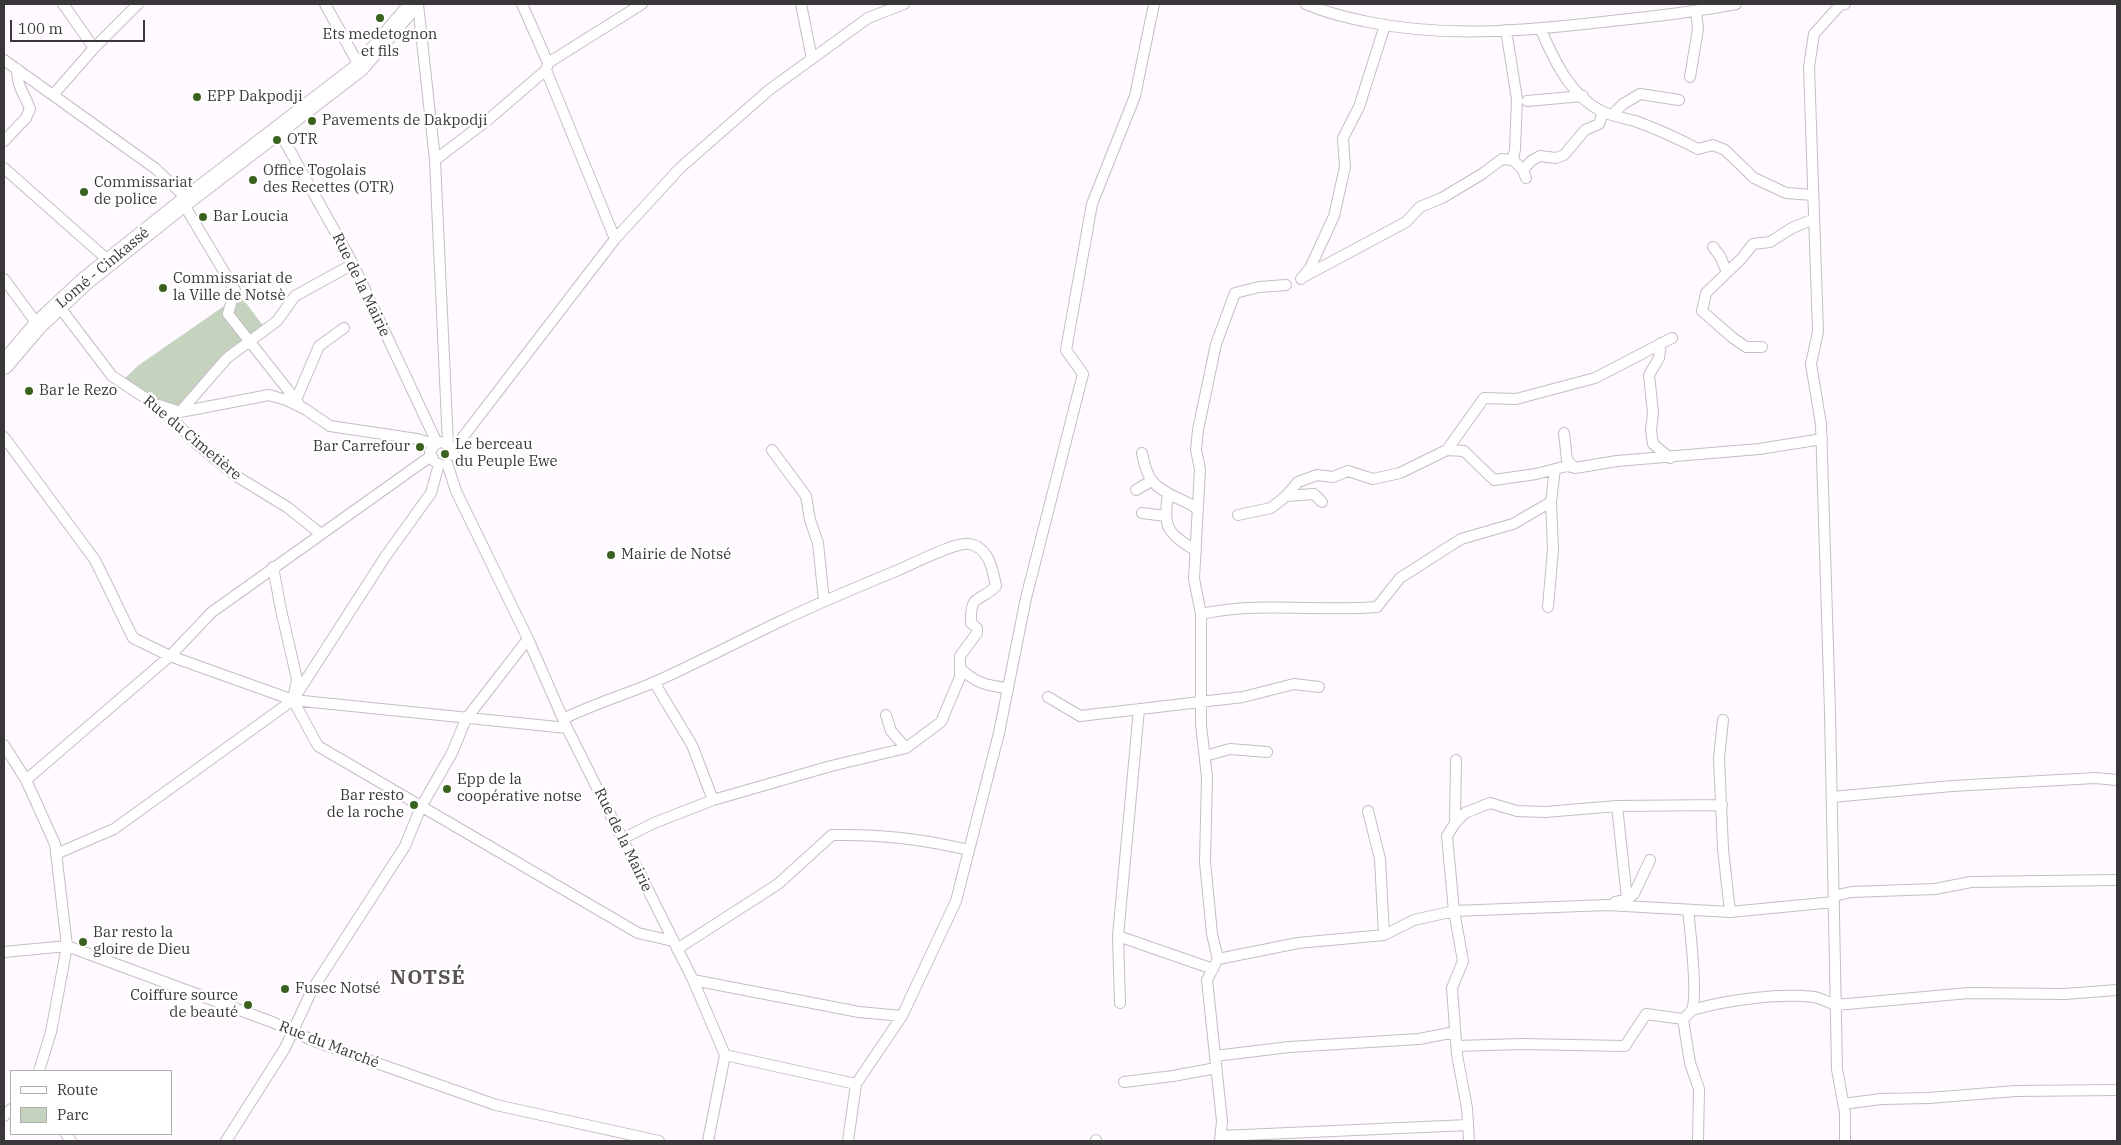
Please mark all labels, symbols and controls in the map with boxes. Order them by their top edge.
scale bar [12,10,148,42]
marker: Ets medetognon et fils [374,12,386,24]
text: 100 m [18,19,63,38]
place label: Ets medetognon et fils [323,26,437,61]
place label: EPP Dakpodji [207,88,303,106]
marker: EPP Dakpodji [191,91,203,103]
place label: Pavements de Dakpodji [322,112,488,130]
marker: Pavements de Dakpodji [306,115,318,127]
place label: OTR [287,131,317,149]
marker: OTR [271,134,283,146]
place label: Office Togolais des Recettes (OTR) [263,162,394,197]
place label: Commissariat de police [94,174,193,209]
marker: Office Togolais des Recettes (OTR) [247,174,259,186]
marker: Commissariat de police [78,186,90,198]
place label: Bar Loucia [213,208,289,226]
marker: Bar Loucia [197,211,209,223]
street label: Lomé - Cinkassé [53,224,153,312]
street label: Rue de la Mairie [328,230,394,340]
place label: Commissariat de la Ville de Notsè [173,270,292,305]
marker: Commissariat de la Ville de Notsè [157,282,169,294]
place label: Bar le Rezo [39,382,117,400]
marker: Bar le Rezo [23,385,35,397]
street label: Rue du Cimetière [139,392,245,484]
place label: Le berceau du Peuple Ewe [455,436,558,471]
place label: Bar Carrefour [313,438,410,456]
marker: Bar Carrefour [414,441,426,453]
marker: Le berceau du Peuple Ewe [439,448,451,460]
place label: Mairie de Notsé [621,546,731,564]
marker: Mairie de Notsé [605,549,617,561]
place label: Epp de la coopérative notse [457,771,582,806]
marker: Epp de la coopérative notse [441,783,453,795]
street label: Rue de la Mairie [590,785,656,895]
place label: Bar resto de la roche [327,787,404,822]
marker: Bar resto de la roche [408,799,420,811]
place label: Bar resto la gloire de Dieu [93,924,190,959]
marker: Bar resto la gloire de Dieu [77,936,89,948]
district label: NOTSÉ [390,966,466,990]
place label: Fusec Notsé [295,980,381,998]
marker: Fusec Notsé [279,983,291,995]
place label: Coiffure source de beauté [130,987,238,1022]
marker: Coiffure source de beauté [242,999,254,1011]
street label: Rue du Marché [276,1018,382,1072]
legend [10,1070,172,1135]
text: Route [57,1080,98,1099]
text: Parc [57,1105,89,1124]

